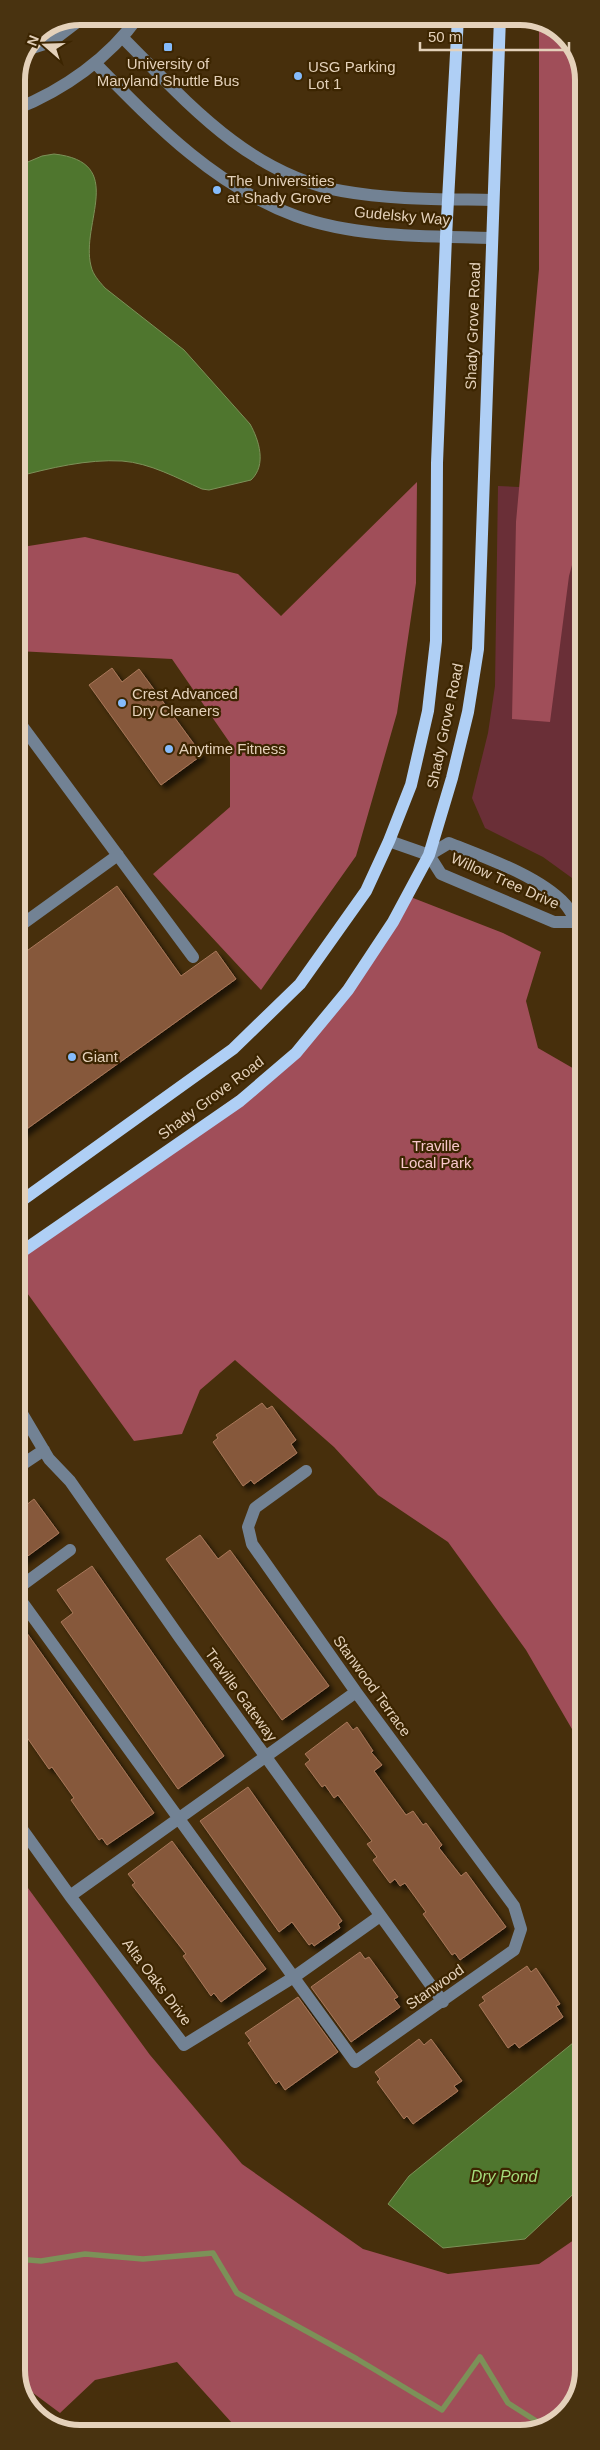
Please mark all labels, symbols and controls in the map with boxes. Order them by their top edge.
north arrow [20,20,70,70]
scale bar [420,20,569,52]
text: 50 m [428,28,461,45]
text: N [24,33,42,48]
marker: University of Maryland Shuttle Bus [162,41,174,53]
place label: University of Maryland Shuttle Bus [97,55,239,89]
place label: USG Parking Lot 1 [308,58,396,92]
marker: USG Parking Lot 1 [292,70,304,82]
place label: The Universities at Shady Grove [227,172,335,206]
marker: The Universities at Shady Grove [211,184,223,196]
street label: Gudelsky Way [353,203,451,228]
street label: Shady Grove Road [462,262,483,390]
street label: Shady Grove Road [423,662,466,790]
place label: Crest Advanced Dry Cleaners [132,685,238,719]
marker: Crest Advanced Dry Cleaners [116,697,128,709]
place label: Anytime Fitness [179,740,286,757]
marker: Anytime Fitness [163,743,175,755]
street label: Willow Tree Drive [448,849,562,912]
place label: Giant [82,1048,119,1065]
marker: Giant [66,1051,78,1063]
street label: Shady Grove Road [155,1052,267,1143]
park label: Traville Local Park [401,1137,472,1171]
street label: Stanwood Terrace [330,1632,415,1740]
street label: Traville Gateway [202,1645,281,1745]
street label: Alta Oaks Drive [119,1935,196,2028]
street label: Stanwood [403,1960,467,2013]
water label: Dry Pond [471,2168,538,2185]

